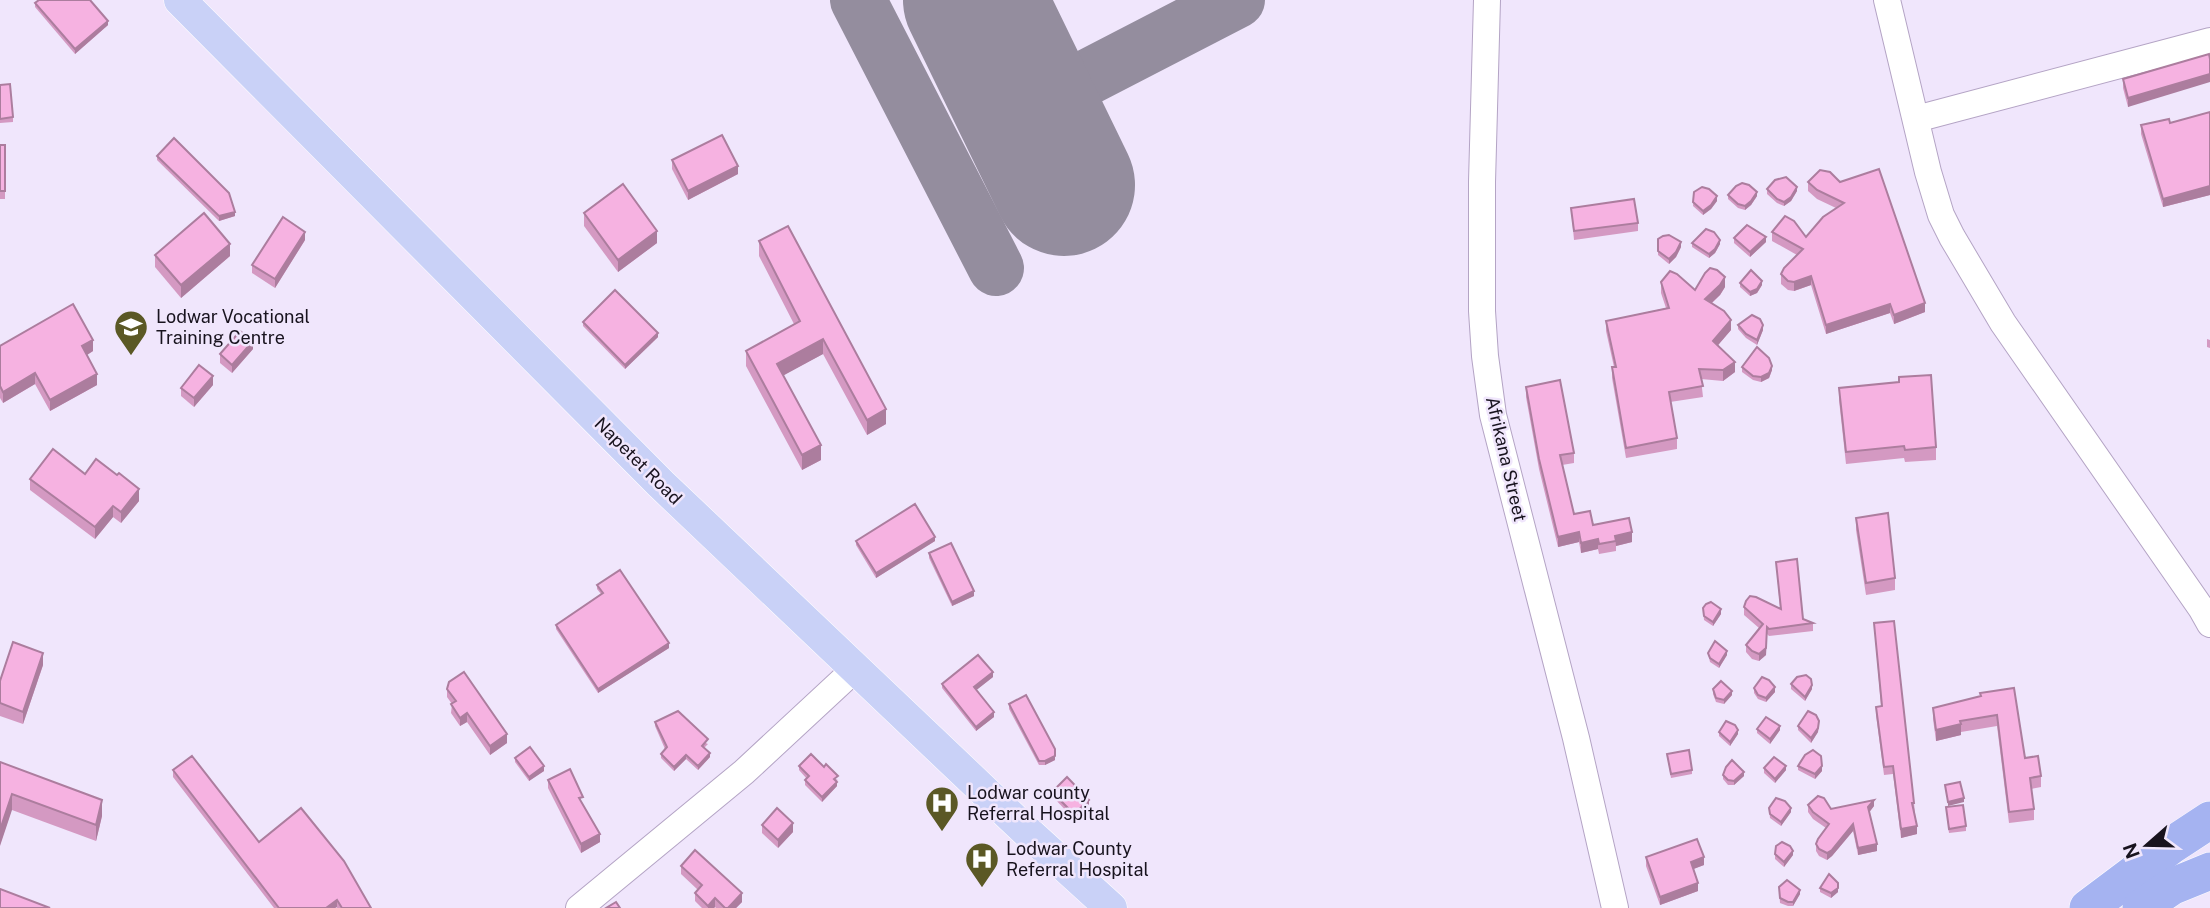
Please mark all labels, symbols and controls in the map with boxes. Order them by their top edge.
place label: Lodwar Vocational Training Centre [156,306,310,348]
school or university icon: Lodwar Vocational Training Centre [112,308,150,357]
street label: Afrikana Street [1482,394,1531,523]
street label: Napetet Road [590,413,686,509]
place label: Lodwar county Referral Hospital [967,782,1110,824]
hospital icon: Lodwar county Referral Hospital [923,784,961,833]
north arrow [2112,810,2182,880]
place label: Lodwar County Referral Hospital [1006,838,1149,880]
hospital icon: Lodwar County Referral Hospital [963,840,1001,889]
text: N [2118,840,2144,862]

